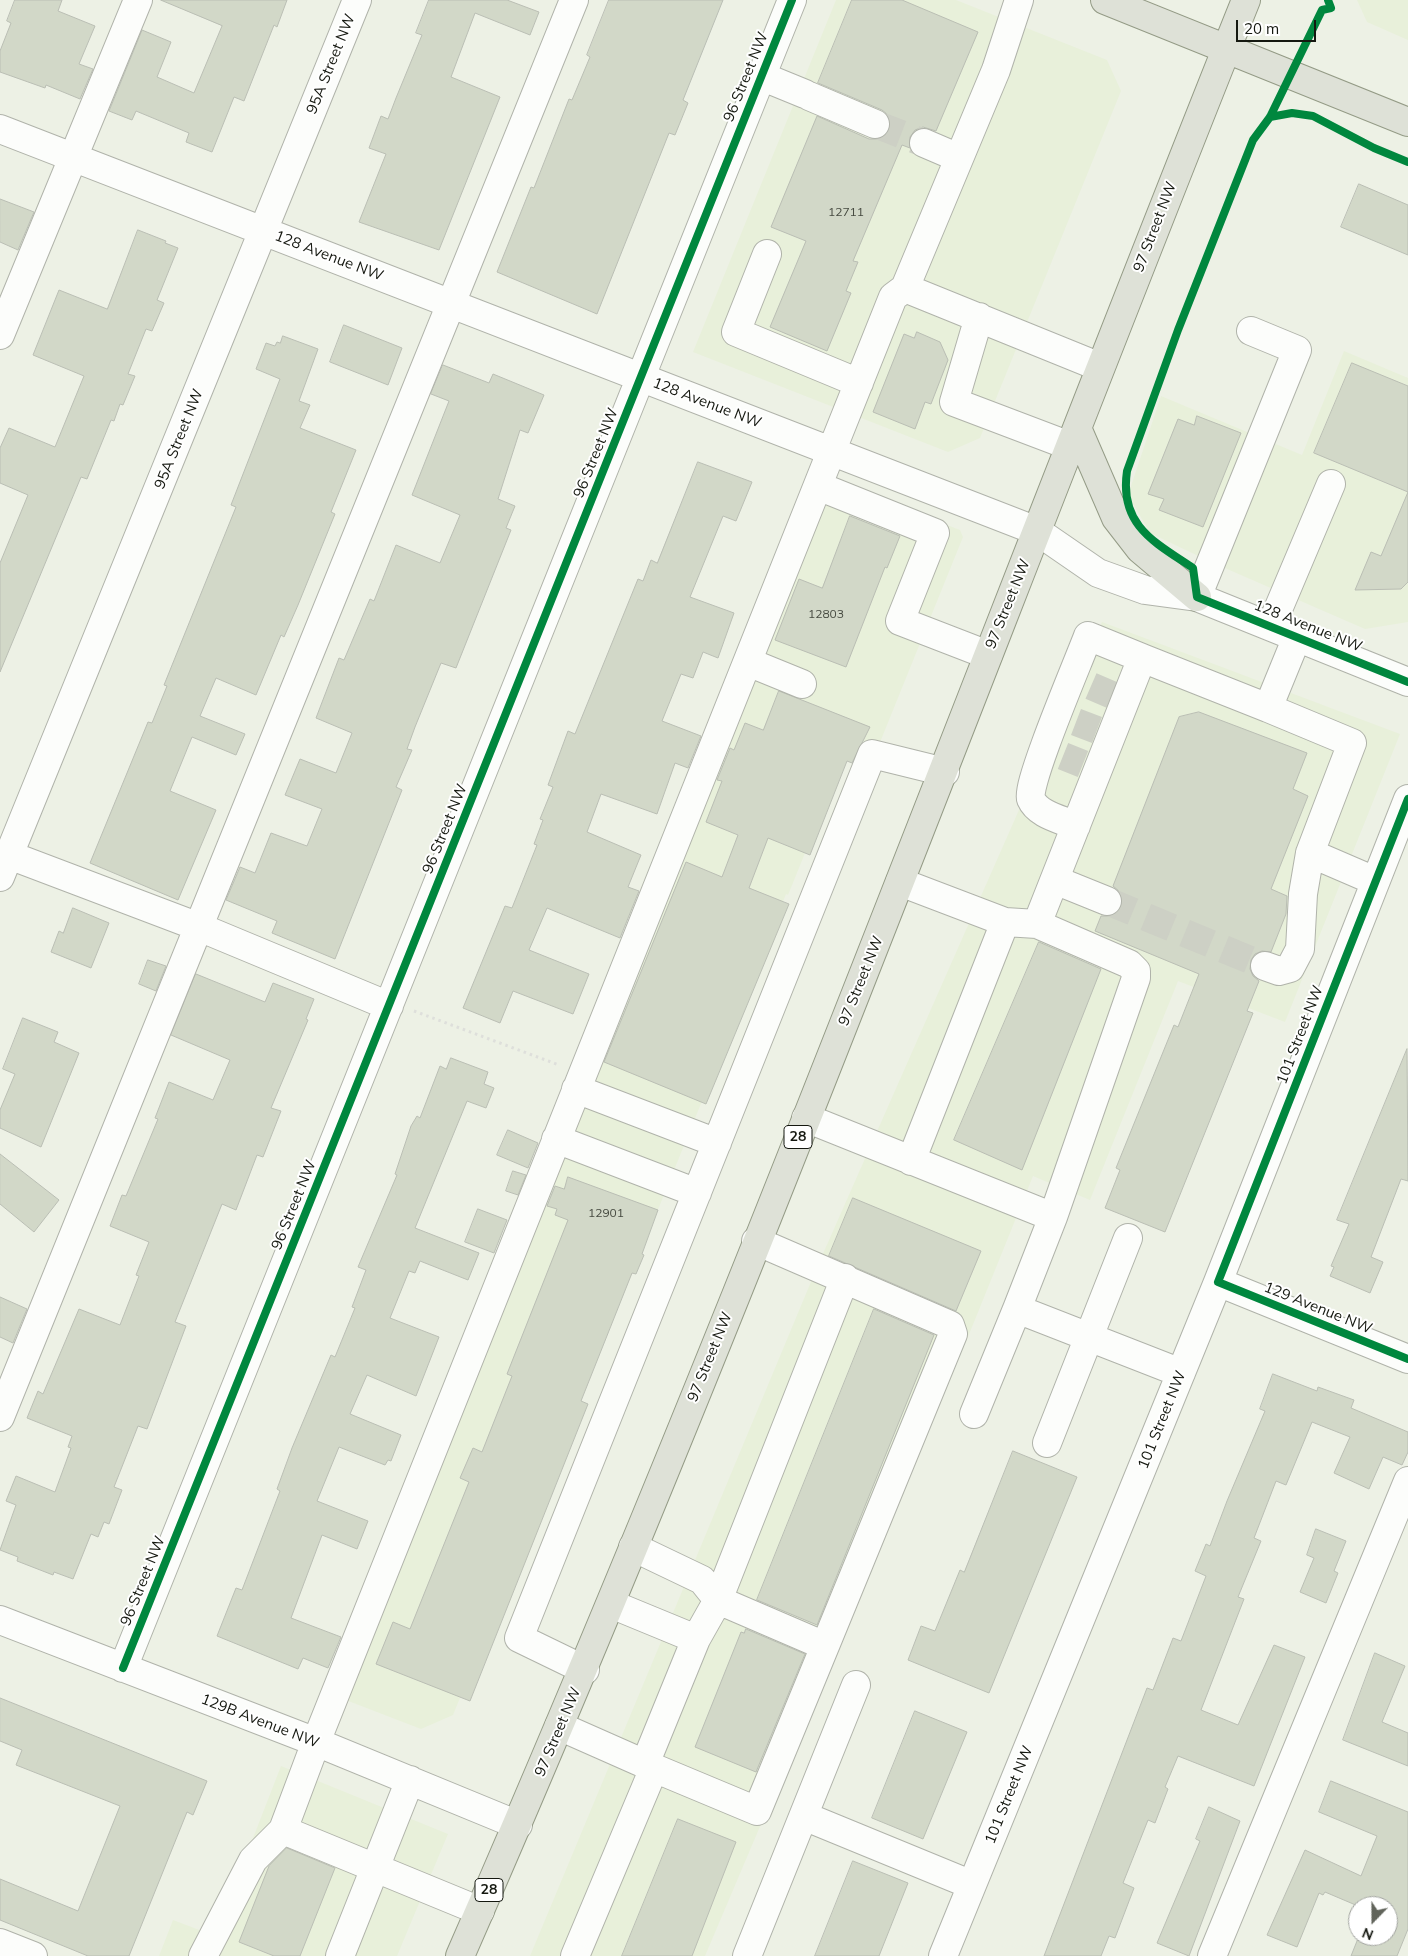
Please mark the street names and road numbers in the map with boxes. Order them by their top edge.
street label: 95A Street NW [303,11,359,117]
street label: 96 Street NW [720,29,772,125]
street label: 97 Street NW [1130,179,1180,275]
street label: 128 Avenue NW [272,227,386,285]
street label: 128 Avenue NW [650,374,764,432]
street label: 95A Street NW [151,386,207,492]
street label: 96 Street NW [570,405,622,501]
street label: 97 Street NW [982,556,1034,652]
street label: 128 Avenue NW [1251,596,1365,656]
street label: 96 Street NW [419,781,471,877]
street label: 97 Street NW [835,933,887,1029]
street label: 101 Street NW [1273,983,1327,1087]
road number: 28 [784,1126,812,1148]
street label: 96 Street NW [268,1157,320,1253]
street label: 129 Avenue NW [1261,1278,1375,1338]
street label: 97 Street NW [684,1309,736,1405]
street label: 101 Street NW [1134,1368,1190,1472]
street label: 96 Street NW [117,1533,169,1629]
street label: 97 Street NW [531,1685,585,1779]
street label: 129B Avenue NW [198,1690,322,1752]
street label: 101 Street NW [981,1743,1037,1847]
road number: 28 [475,1878,503,1902]

